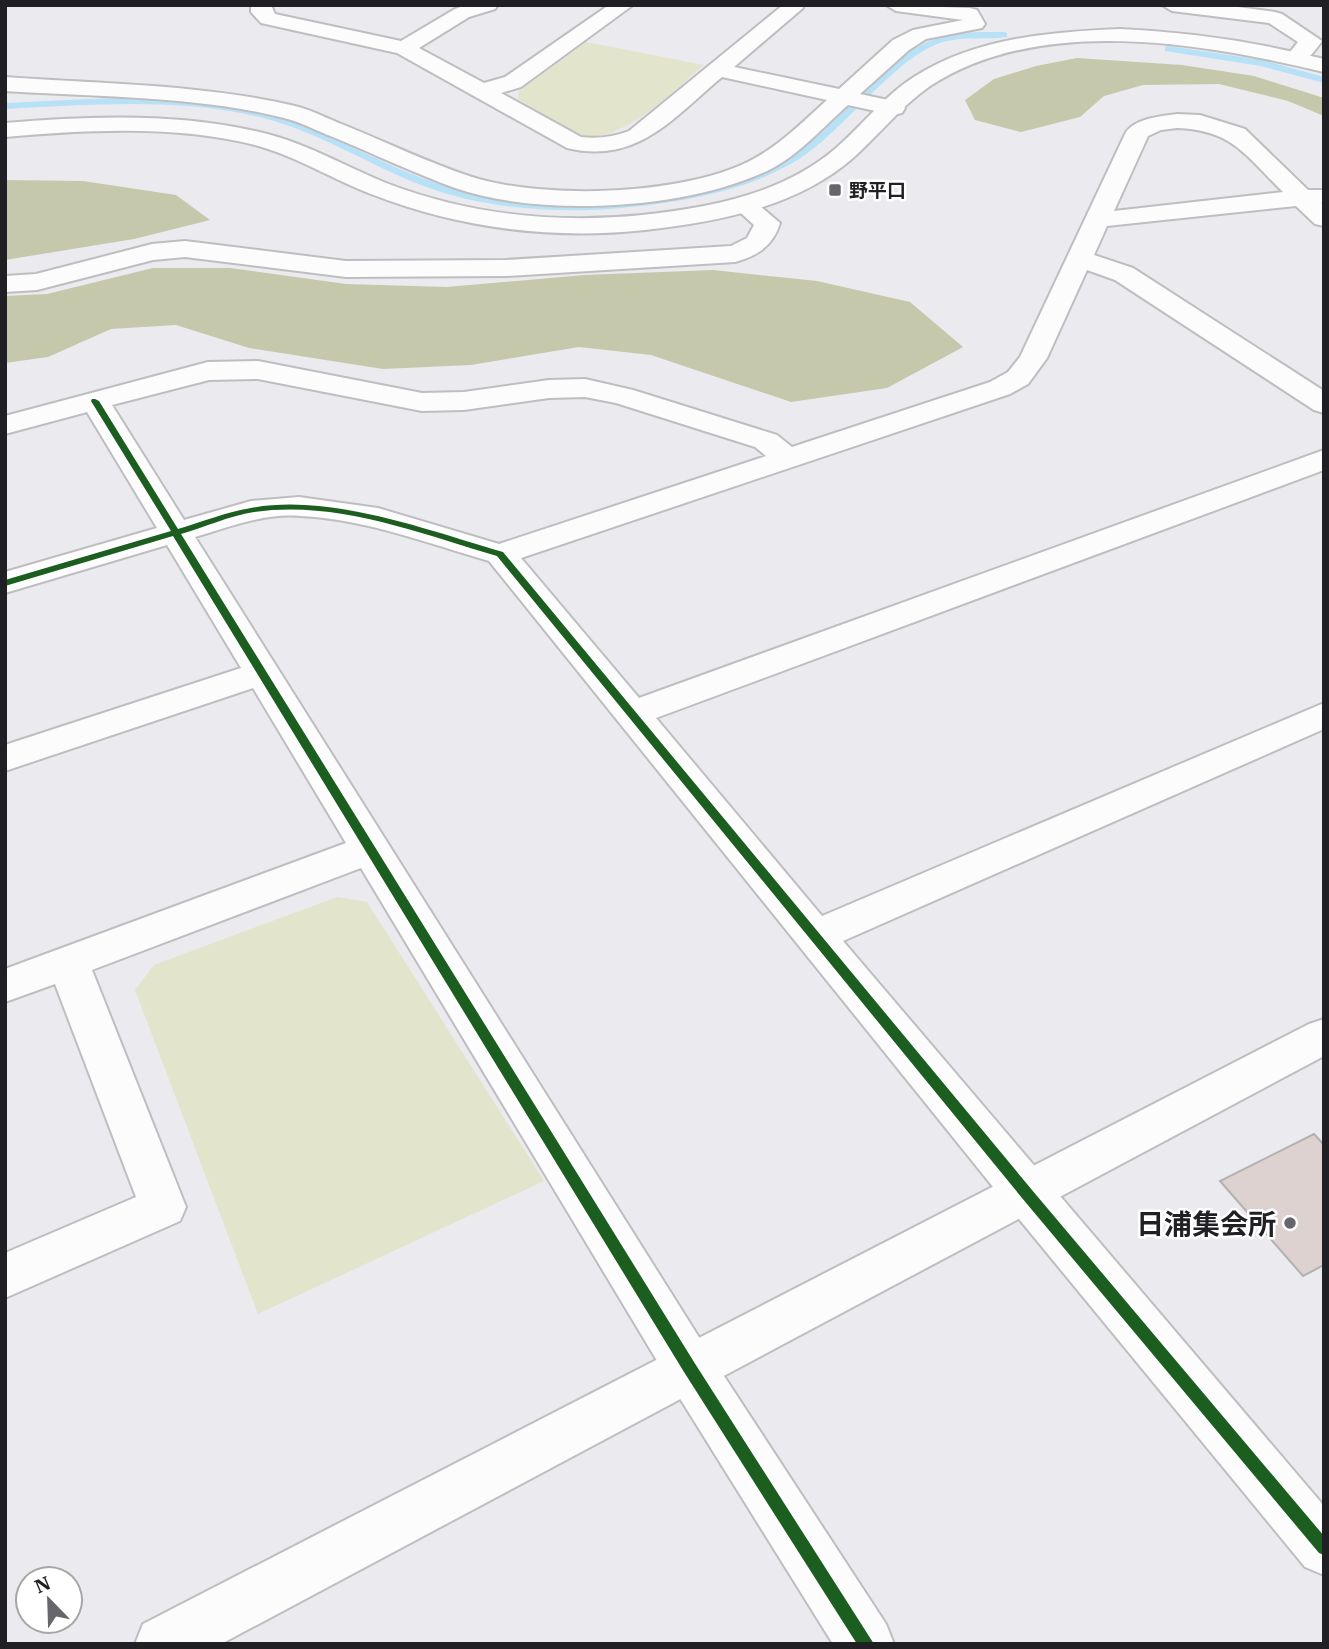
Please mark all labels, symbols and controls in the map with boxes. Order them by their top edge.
place label: 野平口 [849,178,906,202]
marker: 野平口 [827,182,843,198]
place label: 日浦集会所 [1136,1205,1276,1242]
marker: 日浦集会所 [1282,1215,1298,1231]
north arrow [14,1565,84,1635]
text: N [31,1570,54,1598]

